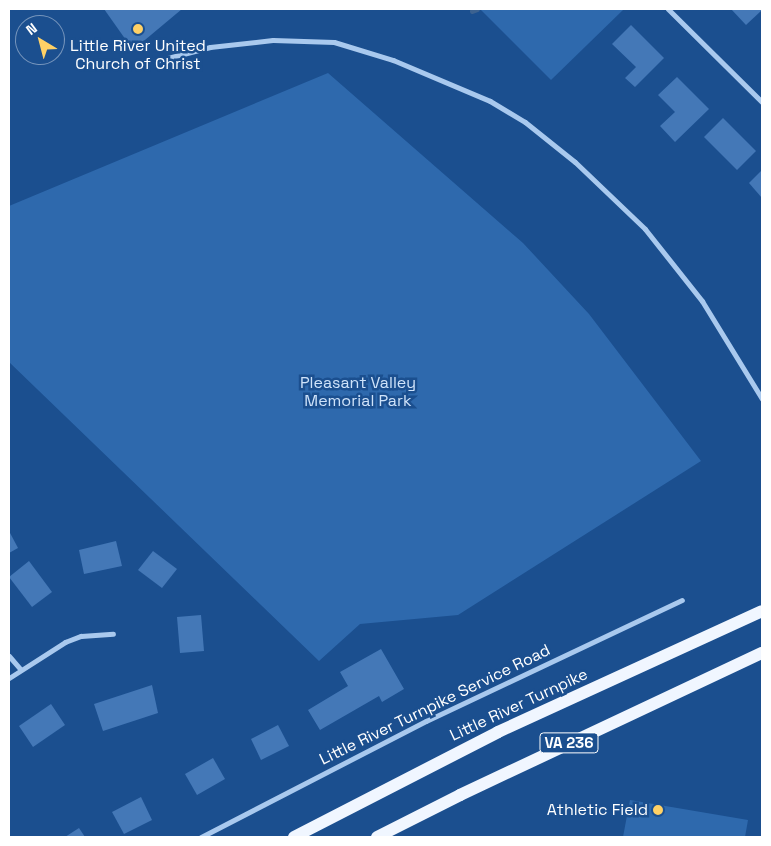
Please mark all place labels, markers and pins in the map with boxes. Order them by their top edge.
marker: Little River United Church of Christ [132,23,144,35]
place label: Little River United Church of Christ [70,36,206,74]
place label: Athletic Field [547,800,648,820]
marker: Athletic Field [652,804,664,816]

